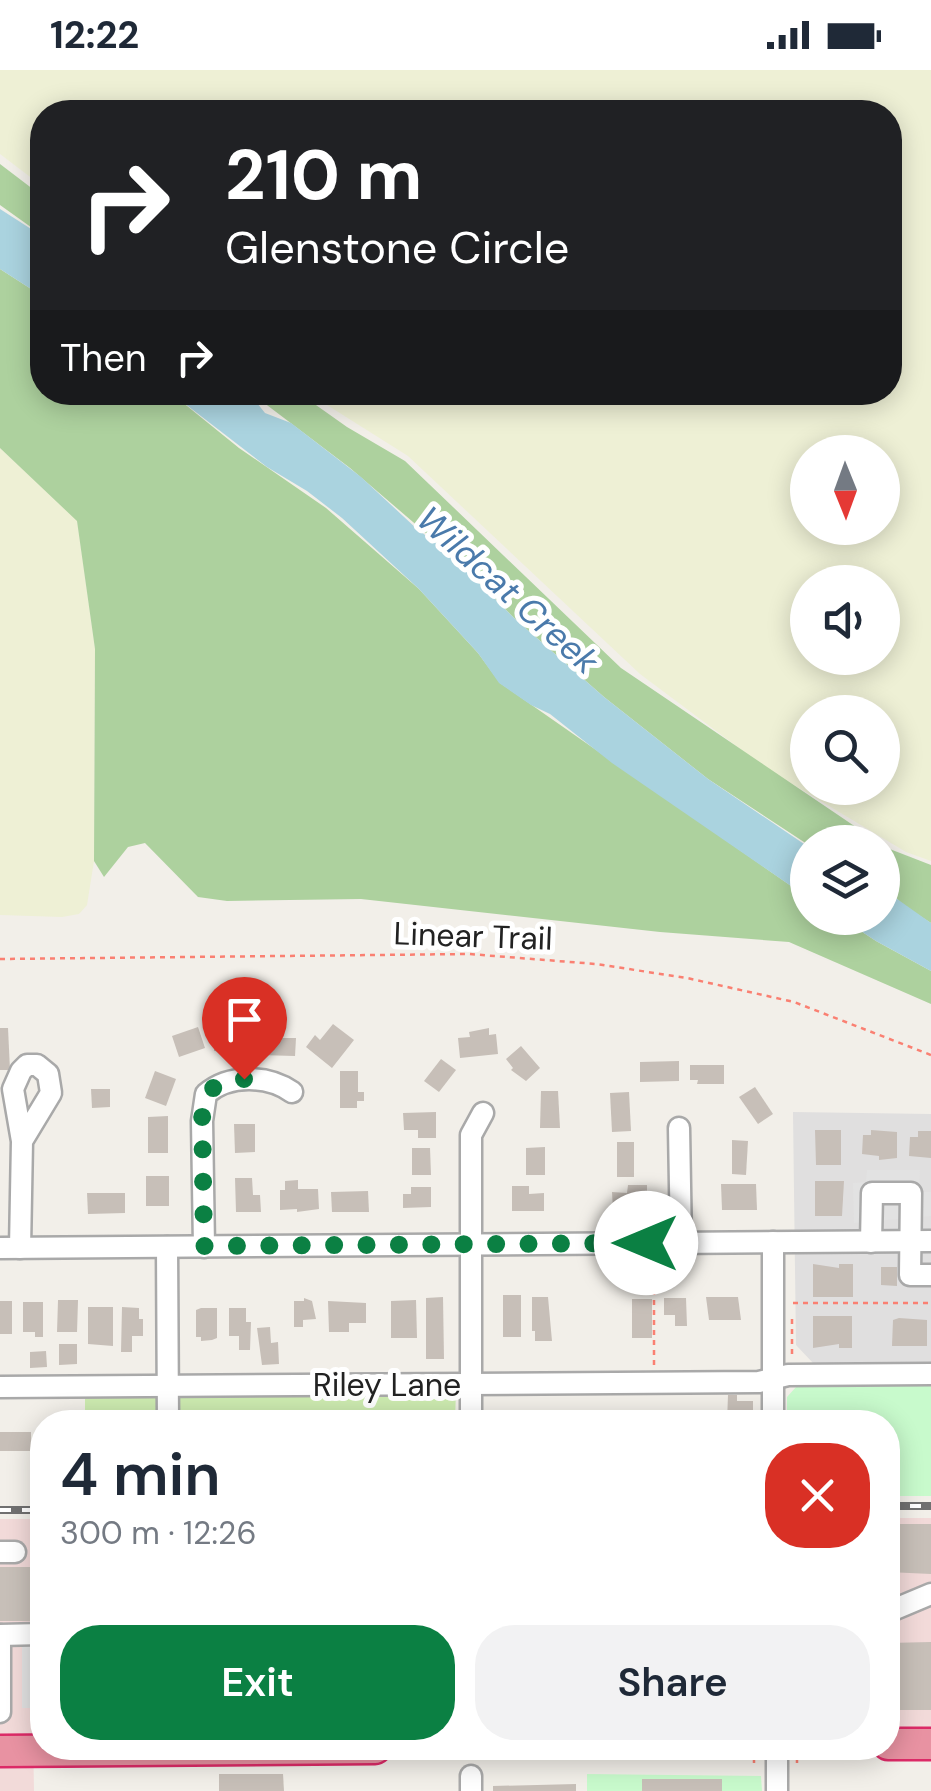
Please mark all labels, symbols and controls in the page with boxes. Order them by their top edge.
text: 12:22 [50,10,139,60]
text: 210 m [225,130,422,221]
icon: right [60,140,190,270]
text: Glenstone Circle [225,218,569,277]
icon: right [167,330,222,385]
text: Then [60,333,147,383]
north arrow [790,435,900,545]
map controls [790,435,900,935]
water label: Wildcat Creek [407,496,609,684]
button: sound [790,565,900,675]
button: search [790,695,900,805]
button: layers [790,825,900,935]
street label: Linear Trail [393,912,553,960]
pin [202,977,287,1080]
icon: arrive [217,992,272,1047]
position arrow [594,1191,698,1295]
street label: Riley Lane [313,1364,461,1406]
text: 4 min [60,1435,221,1514]
button: close [765,1443,870,1548]
text: 300 m · 12:26 [60,1512,256,1554]
button: Exit [60,1625,455,1740]
button: Share [475,1625,870,1740]

